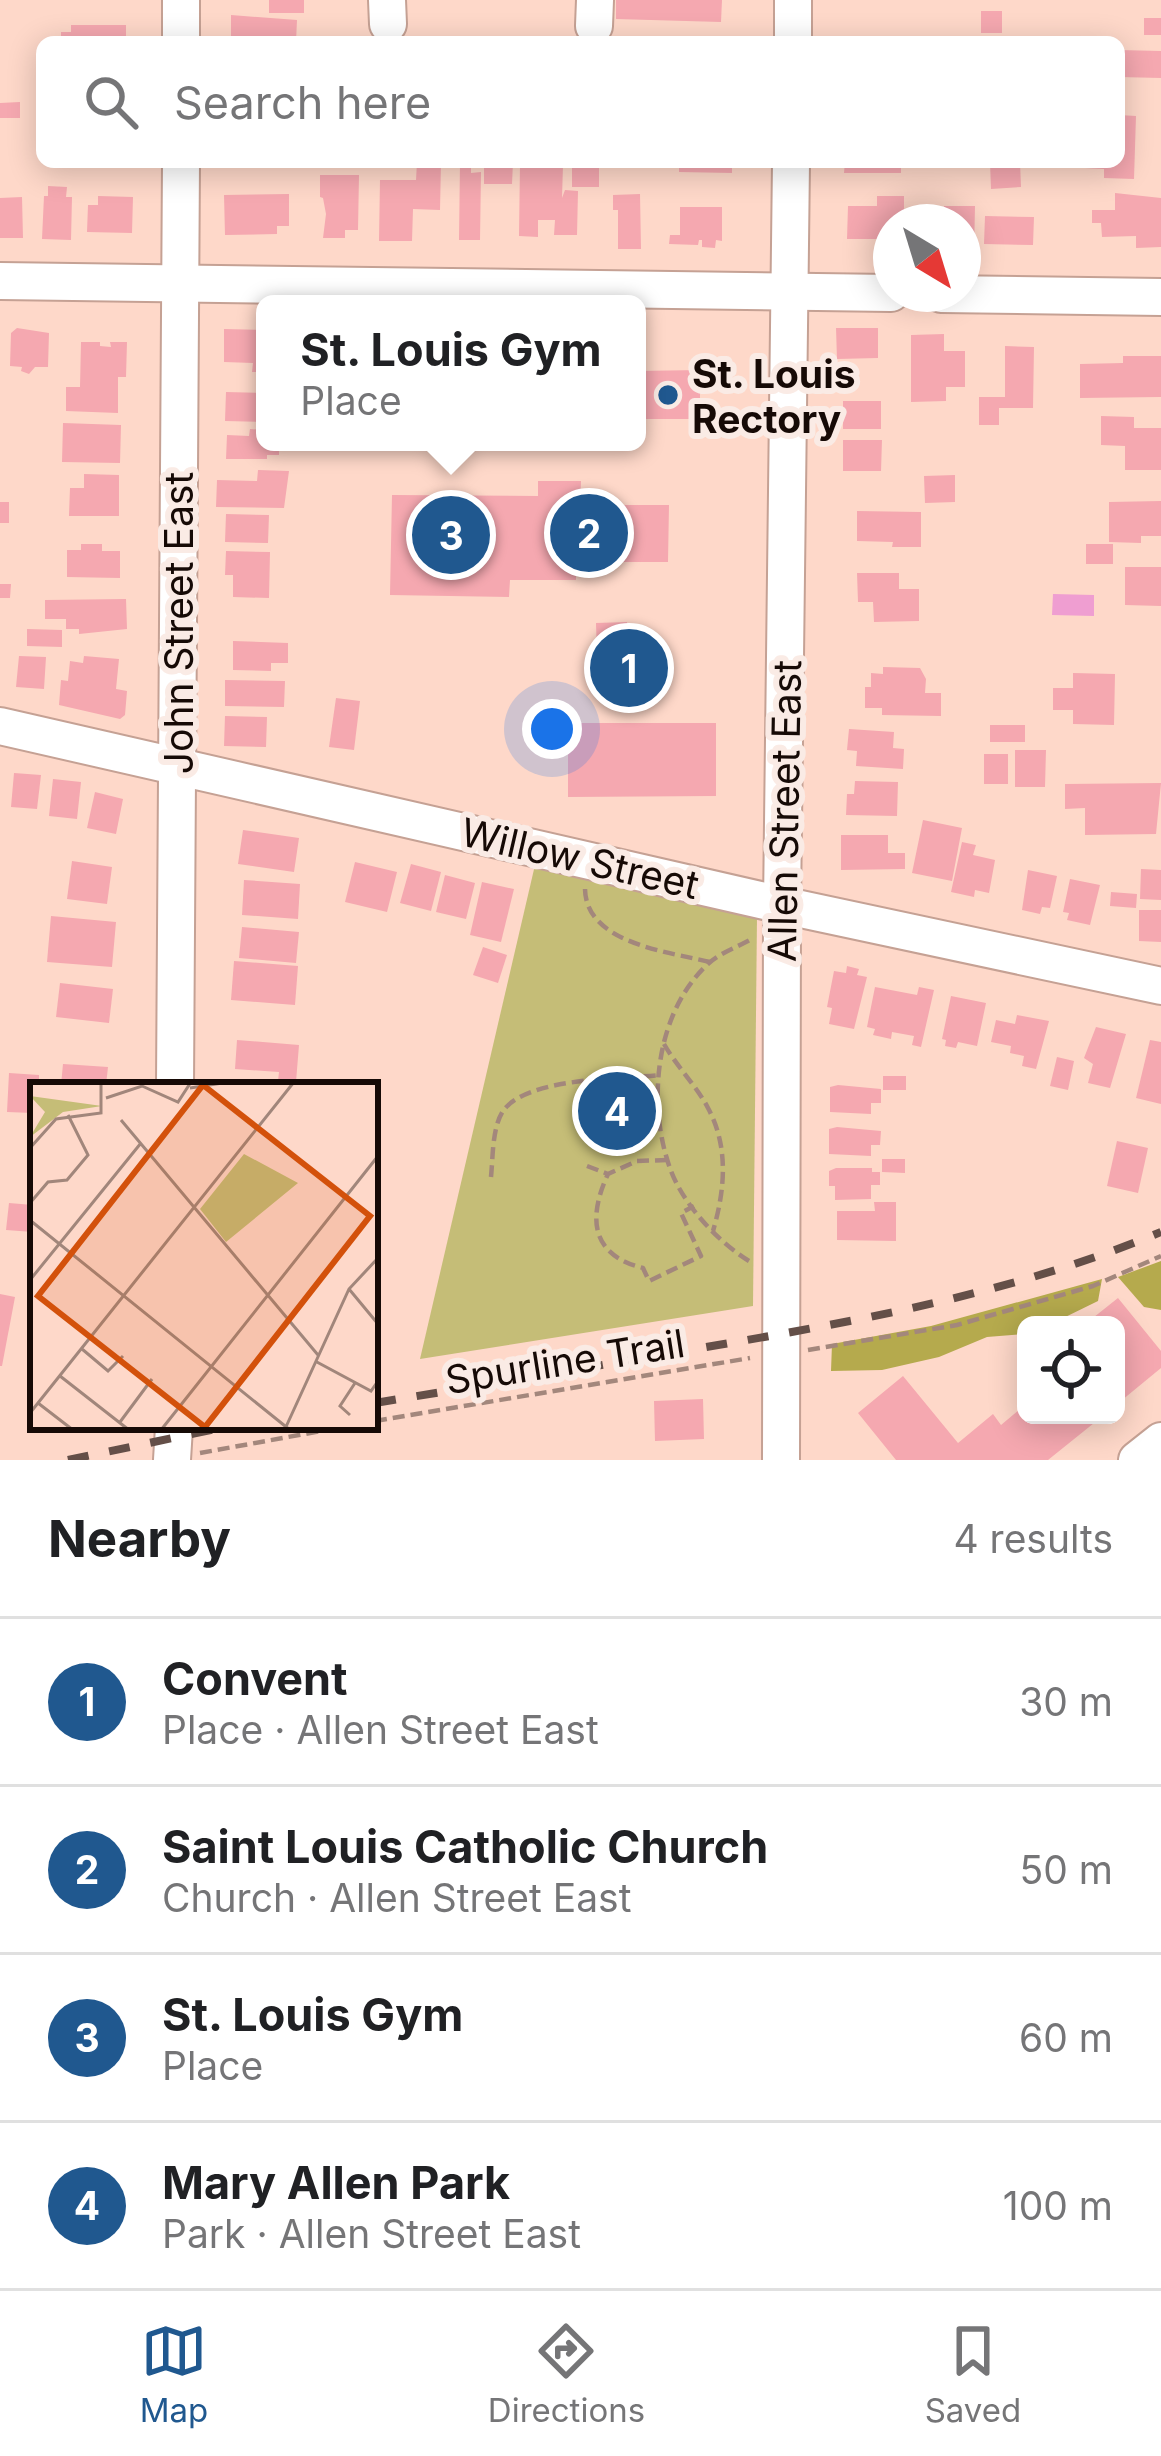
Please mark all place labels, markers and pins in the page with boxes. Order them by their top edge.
place label: St. Louis Rectory [692,350,856,442]
marker: St. Louis Rectory [655,382,681,408]
pin: 2 [550,488,628,578]
pin: 3 [412,490,490,580]
pin: 1 [590,623,668,713]
pin: 4 [578,1066,656,1156]

